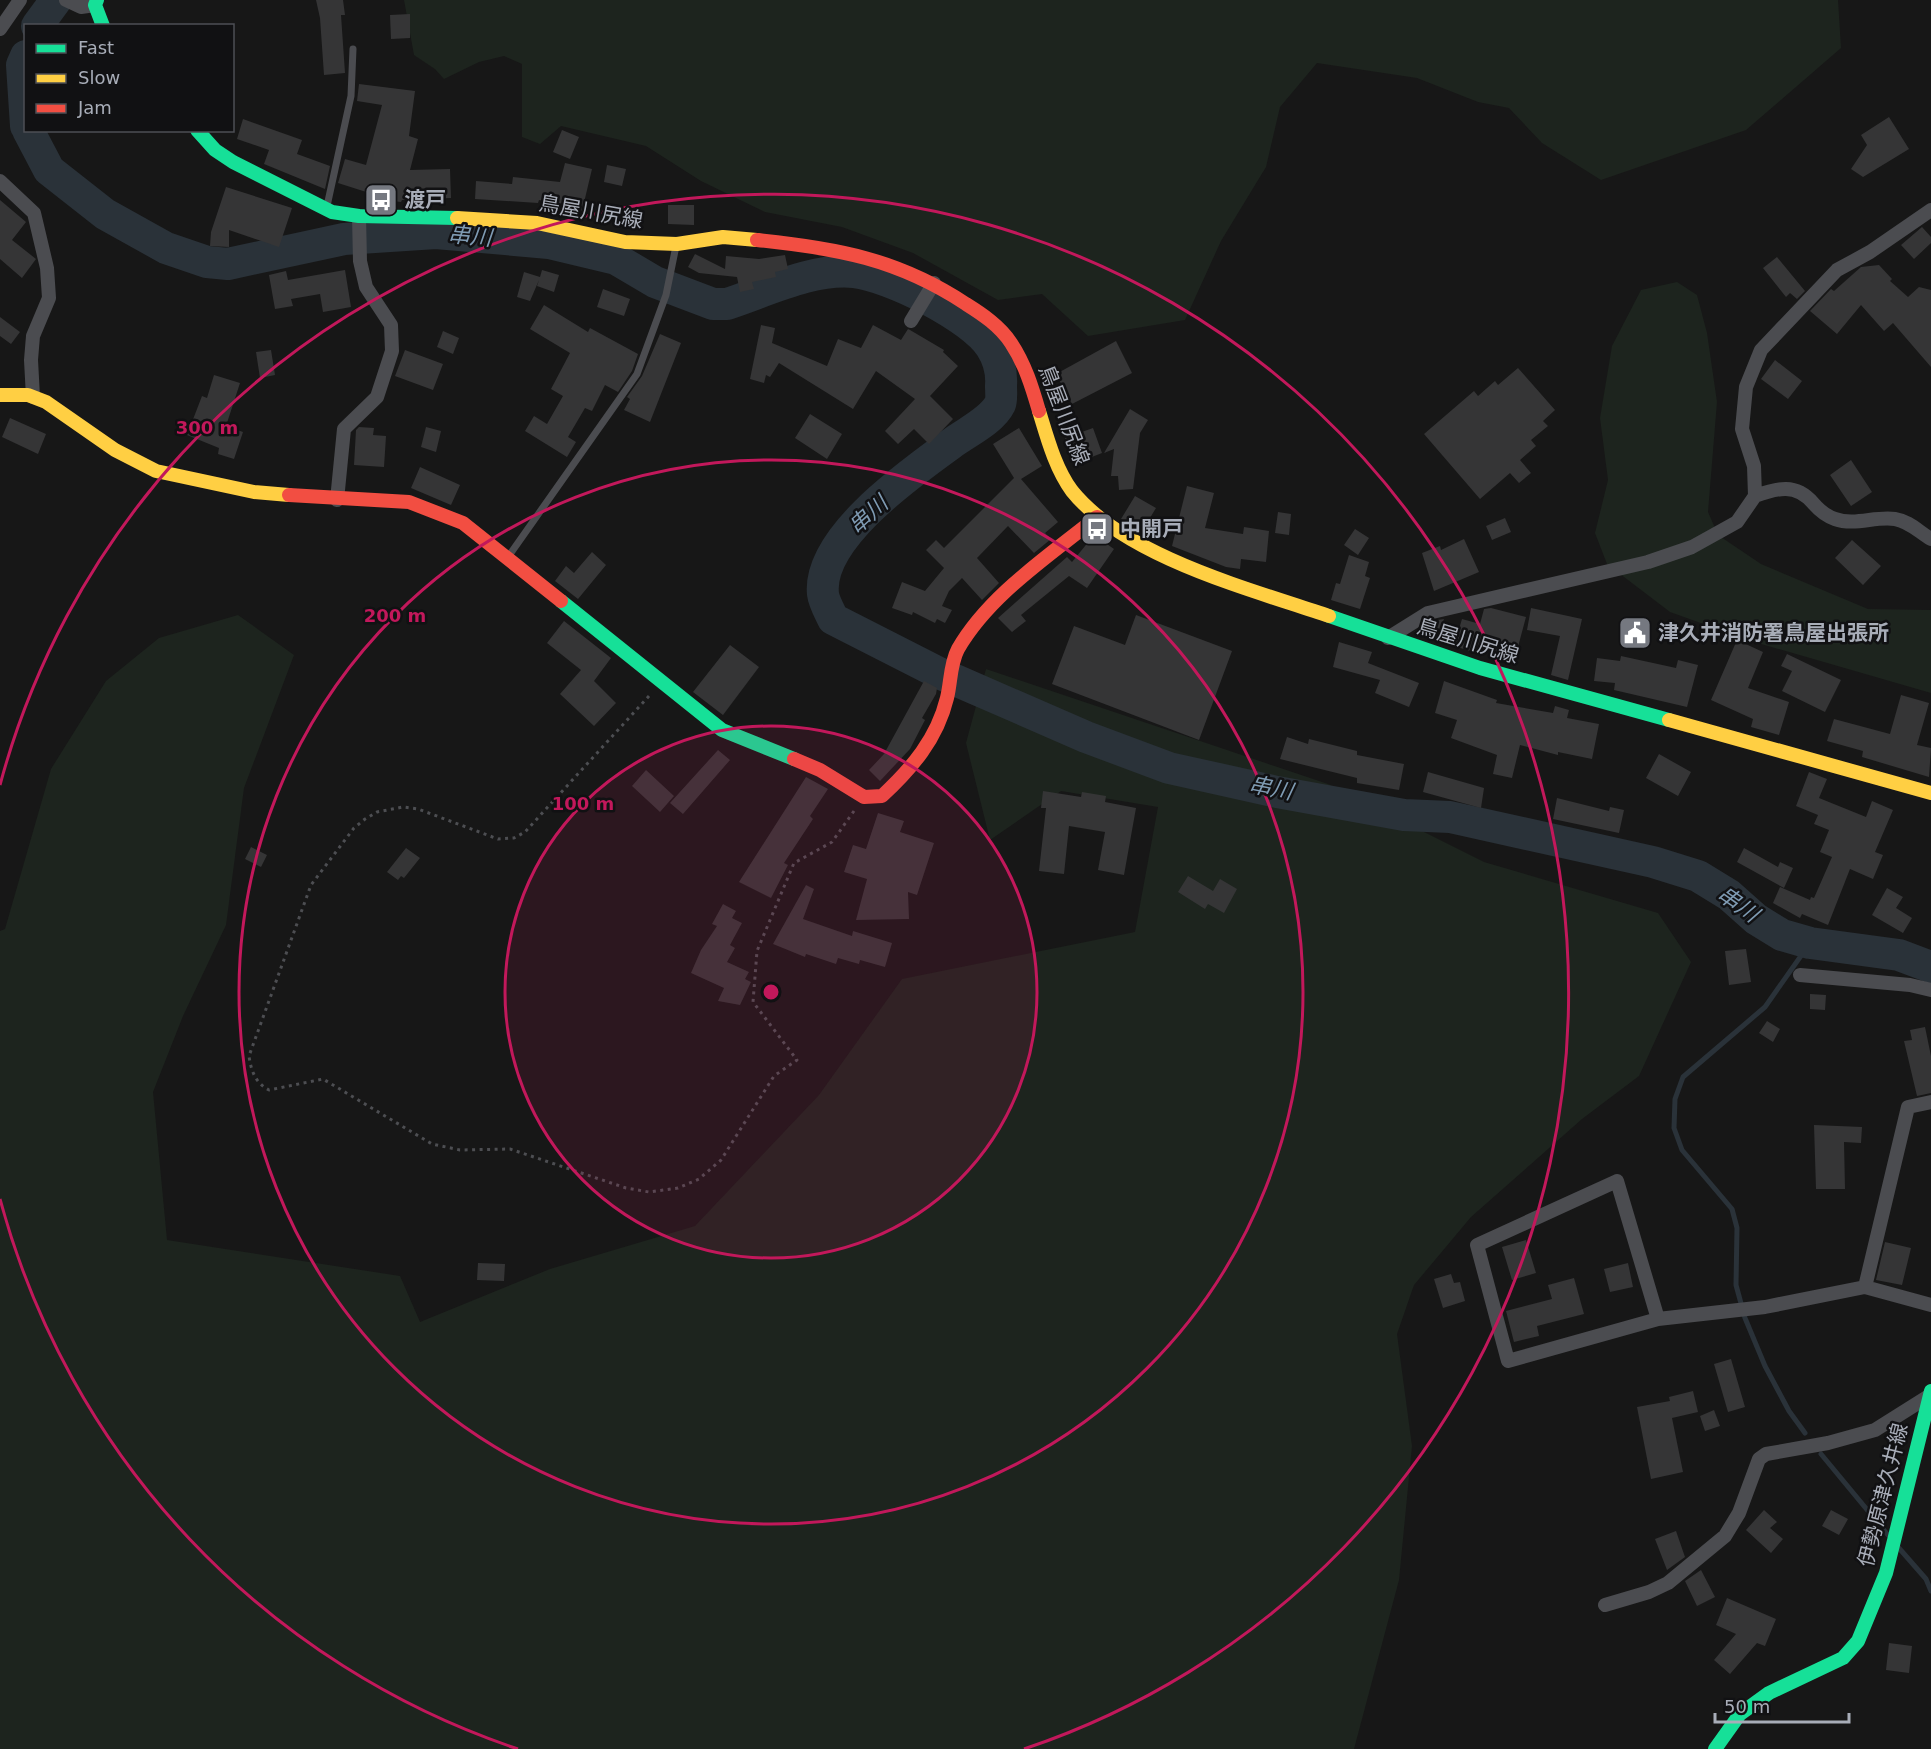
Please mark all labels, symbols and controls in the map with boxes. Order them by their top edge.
legend [24,24,234,132]
text: Fast [78,37,114,58]
text: Slow [78,67,120,88]
text: Jam [77,97,112,118]
bus stop icon: 渡戸 [363,182,399,218]
place label: 渡戸 [404,188,446,212]
street label: 鳥屋川尻線 [537,191,645,233]
water label: 串川 [447,222,495,251]
street label: 鳥屋川尻線 [1034,362,1094,468]
text: 300 m [176,417,238,438]
water label: 串川 [843,490,894,539]
bus stop icon: 中開戸 [1079,511,1115,547]
place label: 中開戸 [1120,517,1183,541]
text: 200 m [364,605,426,626]
street label: 鳥屋川尻線 [1414,614,1522,668]
public building icon: 津久井消防署鳥屋出張所 [1617,615,1653,651]
place label: 津久井消防署鳥屋出張所 [1658,621,1889,645]
water label: 串川 [1247,772,1297,805]
text: 100 m [552,793,614,814]
water label: 串川 [1713,881,1765,928]
centre of rings [761,982,781,1002]
street label: 伊勢原津久井線 [1854,1421,1912,1569]
scale bar [1715,1686,1848,1724]
text: 50 m [1724,1696,1770,1717]

